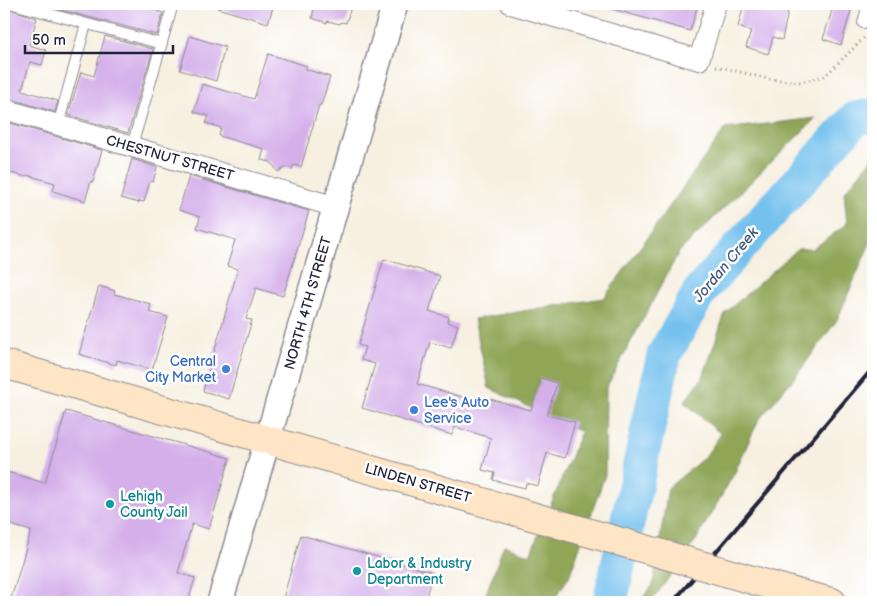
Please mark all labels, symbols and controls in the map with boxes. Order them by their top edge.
scale bar [25,22,172,54]
text: 50 m [32,31,66,50]
street label: CHESTNUT STREET [104,132,236,185]
water label: Jordan Creek [689,223,763,307]
street label: NORTH 4TH STREET [281,234,335,372]
place label: Central City Market [145,353,217,386]
marker: Central City Market [220,363,232,375]
place label: Lee's Auto Service [424,394,489,427]
marker: Lee's Auto Service [408,404,420,416]
street label: LINDEN STREET [363,460,474,506]
place label: Lehigh County Jail [120,488,188,521]
marker: Lehigh County Jail [104,498,116,510]
place label: Labor & Industry Department [367,555,472,588]
marker: Labor & Industry Department [351,565,363,577]

